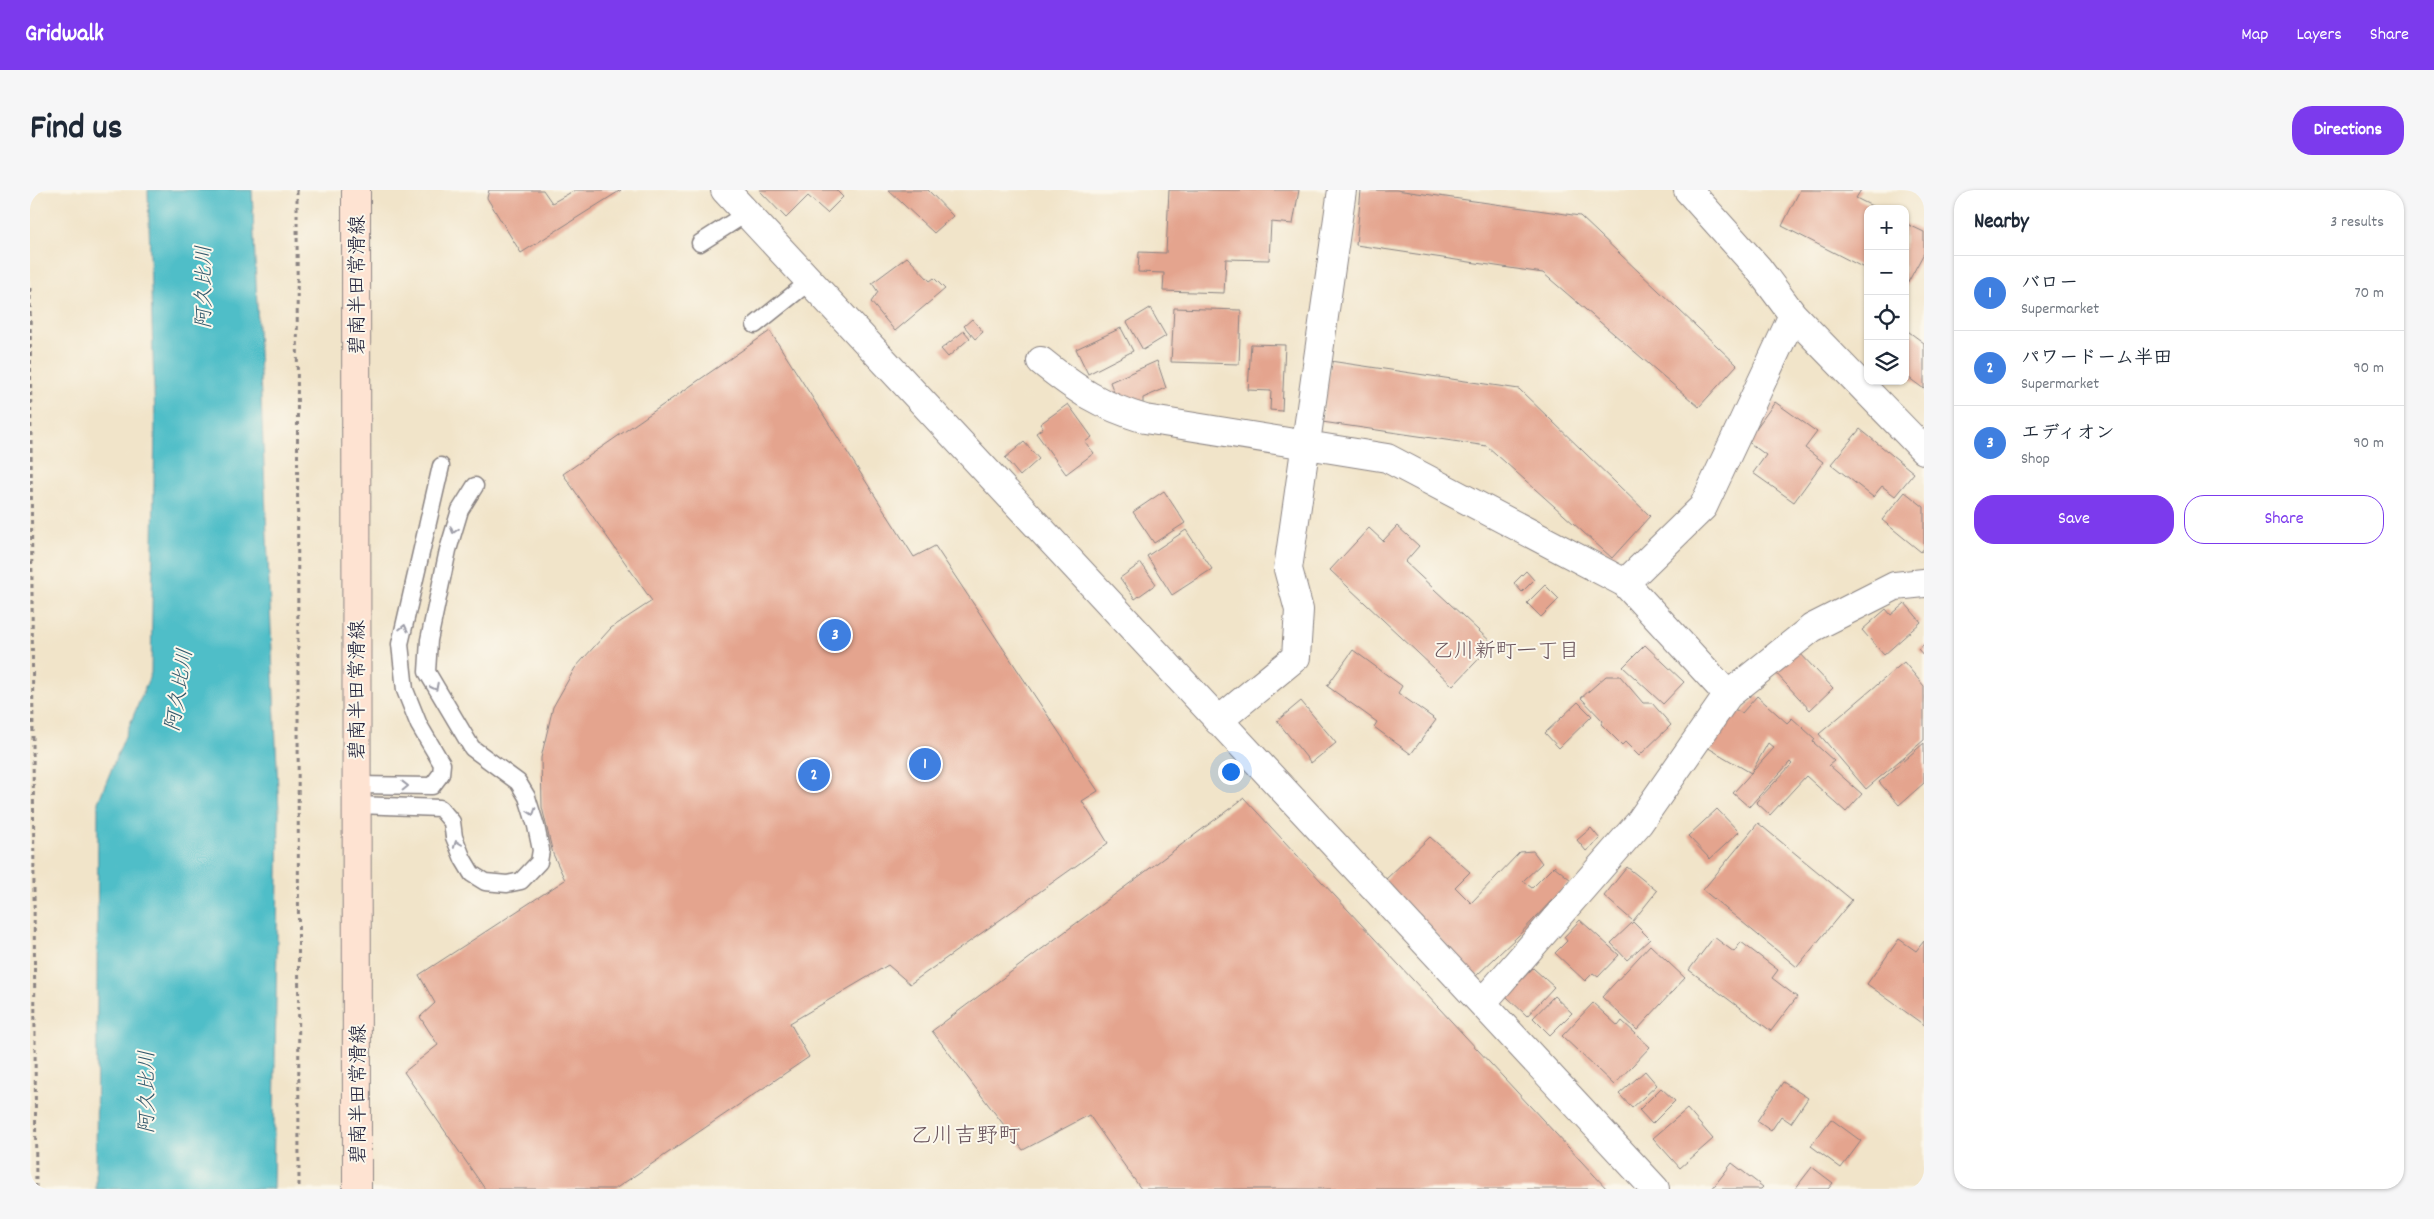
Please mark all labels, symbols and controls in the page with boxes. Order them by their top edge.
text: Gridwalk [25,18,104,52]
text: Map [2241,23,2268,48]
text: Layers [2296,23,2342,48]
text: Share [2370,23,2409,48]
text: Find us [30,105,122,155]
button: Directions [2292,106,2404,155]
map controls [1864,205,1909,385]
button: + [1864,205,1909,250]
text: Nearby [1974,208,2029,238]
text: 3 results [2330,211,2384,234]
street label: 碧南半田常滑線 [345,215,373,355]
water label: 阿久比川 [191,245,221,329]
button: − [1864,250,1909,295]
text: バロー [2021,271,2078,298]
text: 1 [1988,282,1992,305]
text: 70 m [2354,282,2384,305]
button: locate [1864,295,1909,340]
text: Supermarket [2021,298,2099,321]
button: layers [1864,340,1909,385]
text: パワードーム半田 [2021,346,2172,373]
text: 2 [1987,357,1994,380]
text: 90 m [2353,357,2384,380]
text: Supermarket [2021,373,2099,396]
text: エディオン [2021,421,2114,448]
text: 3 [1986,432,1994,455]
text: 90 m [2353,432,2384,455]
text: Shop [2021,448,2050,471]
button: Save [1974,495,2174,544]
button: Share [2184,495,2384,544]
one-way arrow [450,525,460,533]
pin: 3 [819,616,851,654]
street label: 碧南半田常滑線 [345,620,373,760]
one-way arrow [398,624,409,633]
district label: 乙川新町一丁目 [1433,638,1580,668]
water label: 阿久比川 [160,647,202,734]
one-way arrow [429,682,439,691]
pin: 1 [909,745,941,783]
pin: 2 [798,756,830,794]
your location [1218,759,1244,785]
one-way arrow [401,781,409,792]
one-way arrow [526,808,536,816]
one-way arrow [453,840,463,849]
street label: 碧南半田常滑線 [346,1024,374,1164]
water label: 阿久比川 [134,1050,164,1134]
district label: 乙川吉野町 [910,1122,1020,1153]

